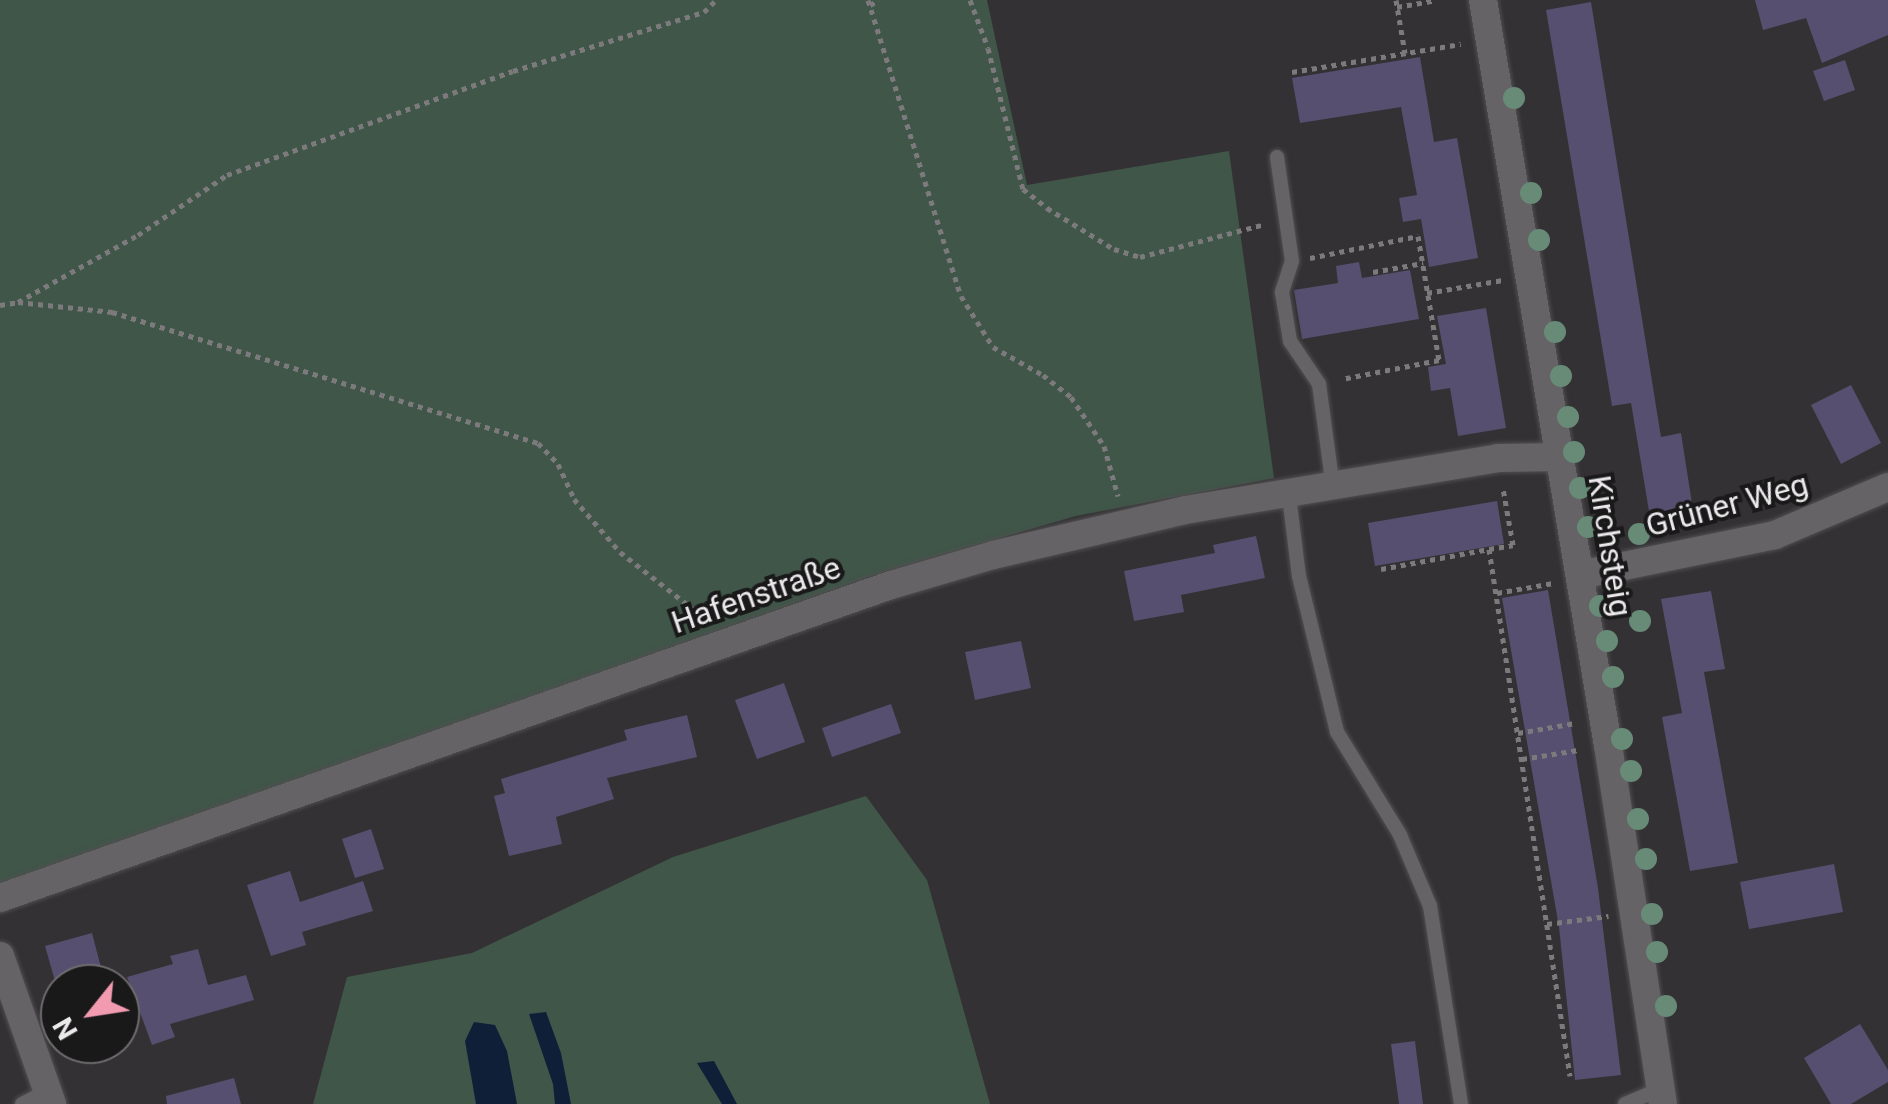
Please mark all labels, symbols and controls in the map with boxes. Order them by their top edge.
street label: Grüner Weg [1642,465,1812,545]
street label: Kirchsteig [1580,473,1640,619]
street label: Hafenstraße [666,548,846,642]
north arrow [40,964,140,1064]
text: N [46,1011,85,1045]

